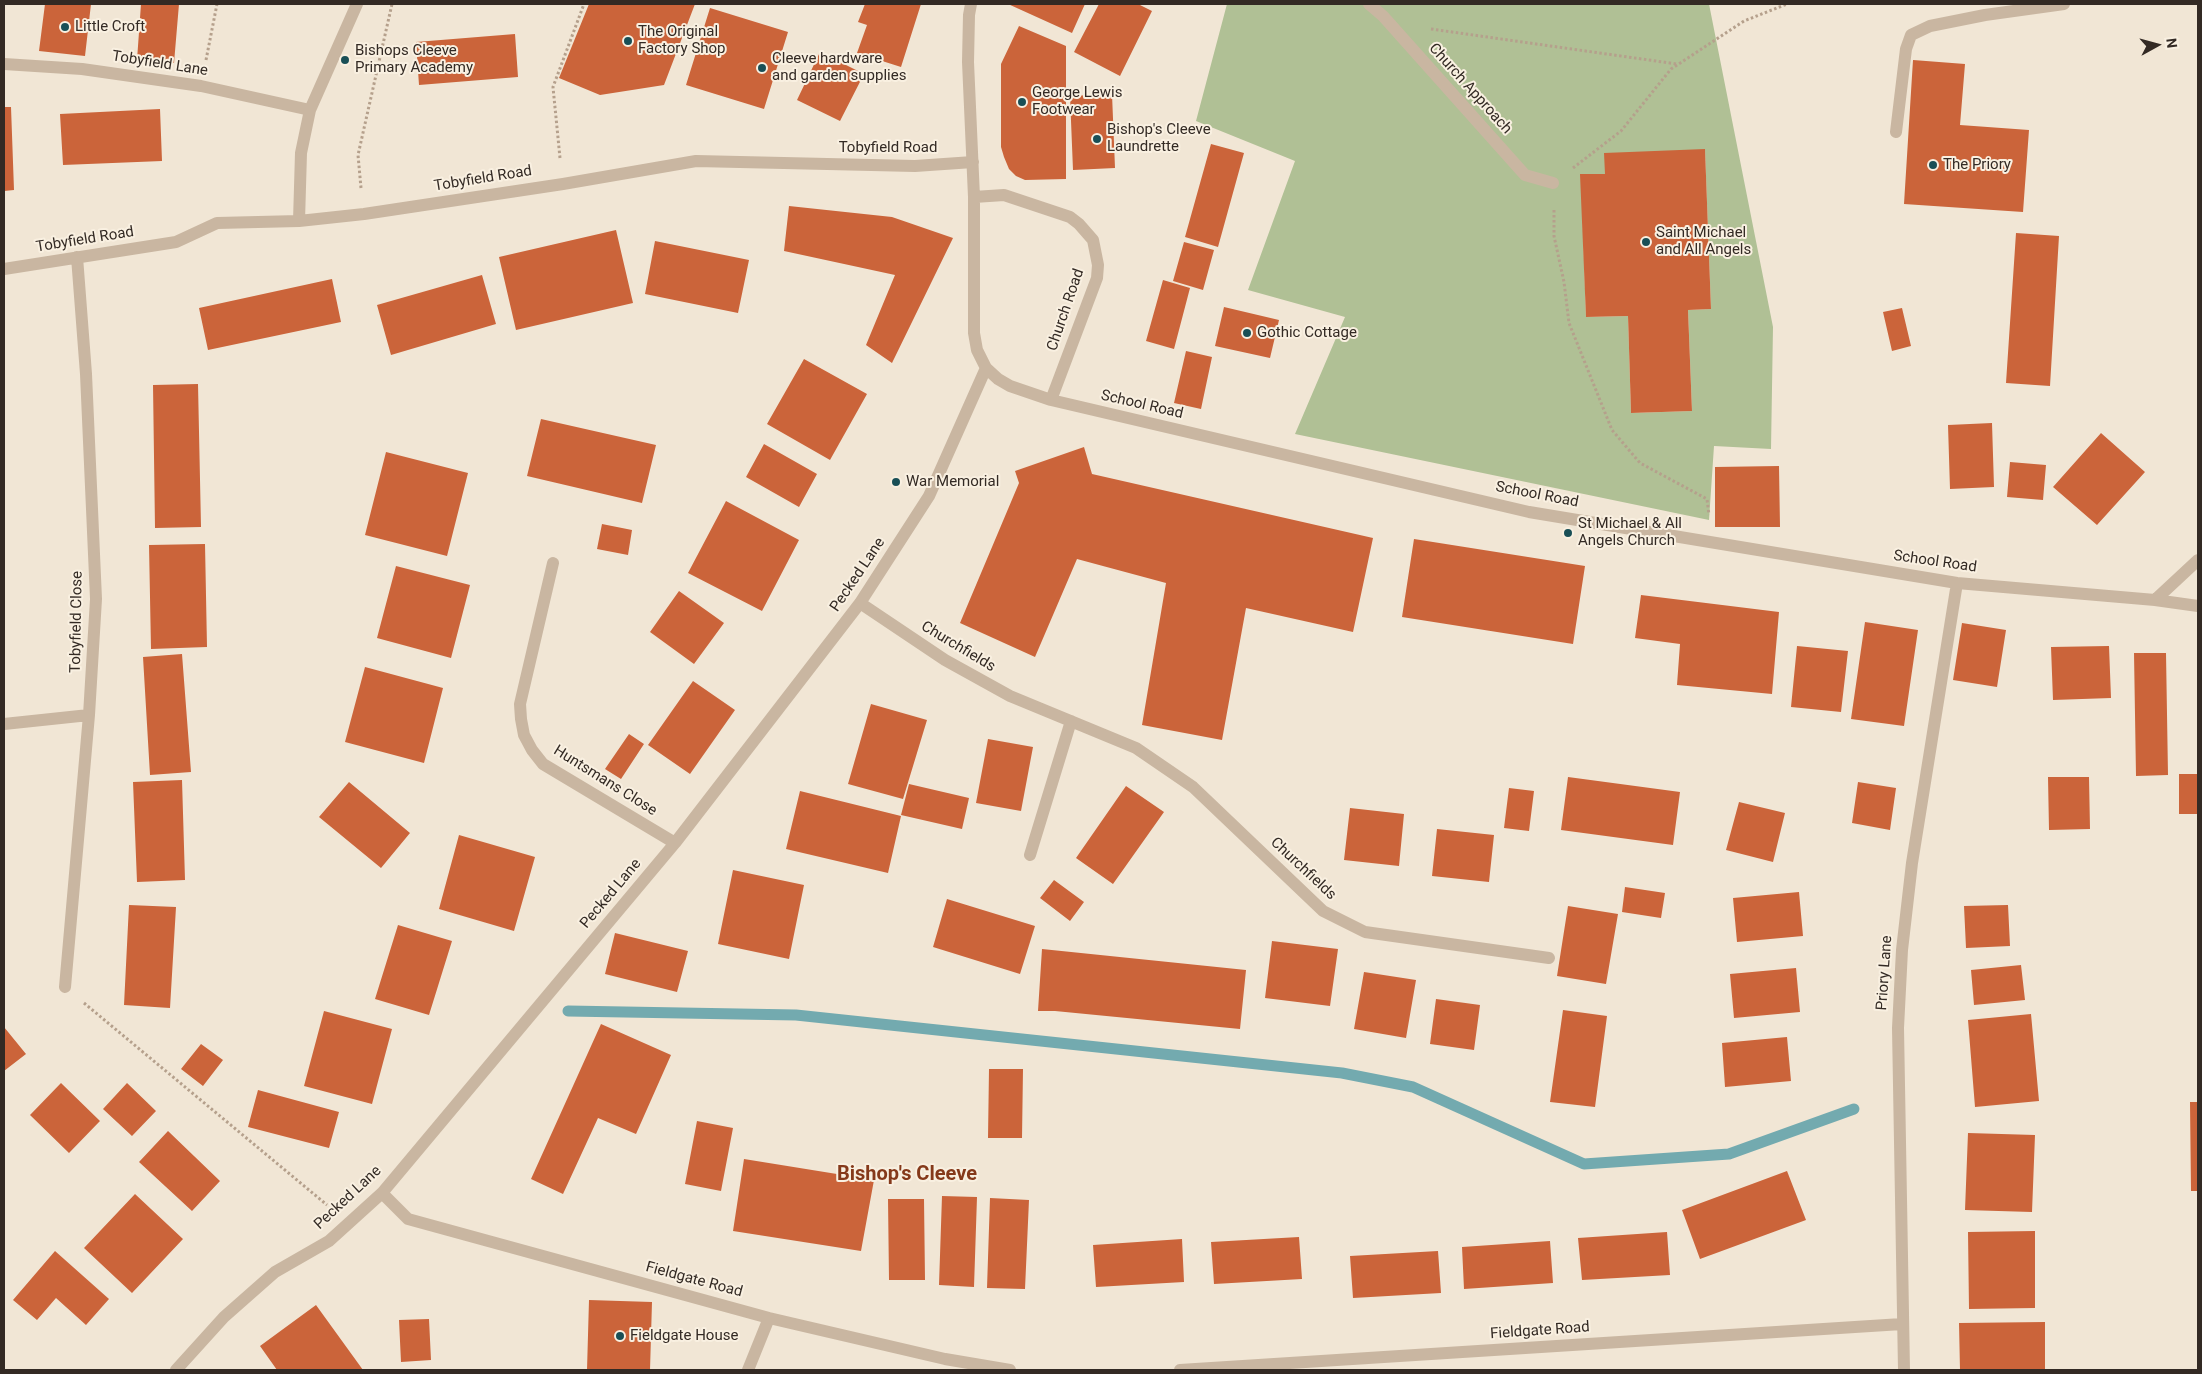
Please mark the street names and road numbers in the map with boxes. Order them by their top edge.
street label: Church Approach [1425,40,1515,138]
street label: Tobyfield Lane [111,48,209,80]
street label: Tobyfield Road [839,139,937,157]
street label: Tobyfield Road [433,162,533,196]
street label: Tobyfield Road [35,223,135,257]
street label: Church Road [1044,267,1088,353]
street label: School Road [1099,387,1185,423]
street label: School Road [1494,478,1580,512]
street label: Pecked Lane [827,535,889,615]
street label: School Road [1892,547,1978,577]
street label: Tobyfield Close [67,571,87,673]
street label: Churchfields [918,618,998,676]
street label: Huntsmans Close [550,742,660,820]
street label: Churchfields [1266,834,1340,904]
street label: Pecked Lane [577,856,645,932]
street label: Priory Lane [1873,935,1897,1011]
street label: Pecked Lane [311,1162,385,1234]
street label: Fieldgate Road [644,1258,744,1302]
street label: Fieldgate Road [1490,1319,1590,1343]

